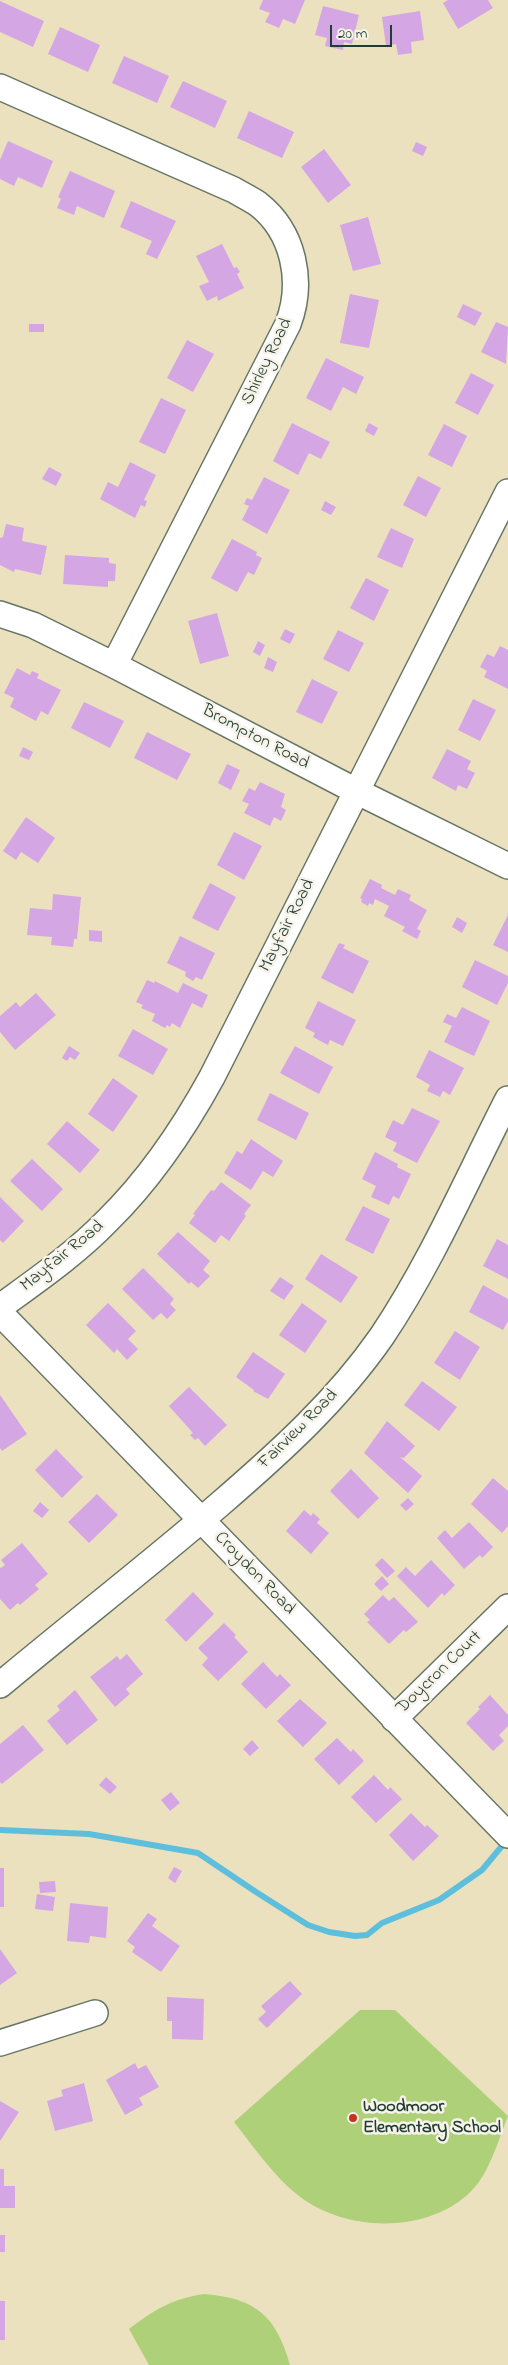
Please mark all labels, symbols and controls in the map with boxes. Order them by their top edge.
scale bar [333,15,396,47]
text: 20 m [338,23,367,45]
street label: Shirley Road [238,315,298,409]
street label: Brompton Road [198,701,312,775]
street label: Mayfair Road [255,876,321,976]
street label: Mayfair Road [17,1217,109,1297]
street label: Fairview Road [255,1386,343,1474]
street label: Croydon Road [209,1528,299,1620]
street label: Doycron Court [393,1627,487,1719]
place label: Woodmoor Elementary School [363,2097,501,2140]
marker: Woodmoor Elementary School [347,2112,359,2124]

